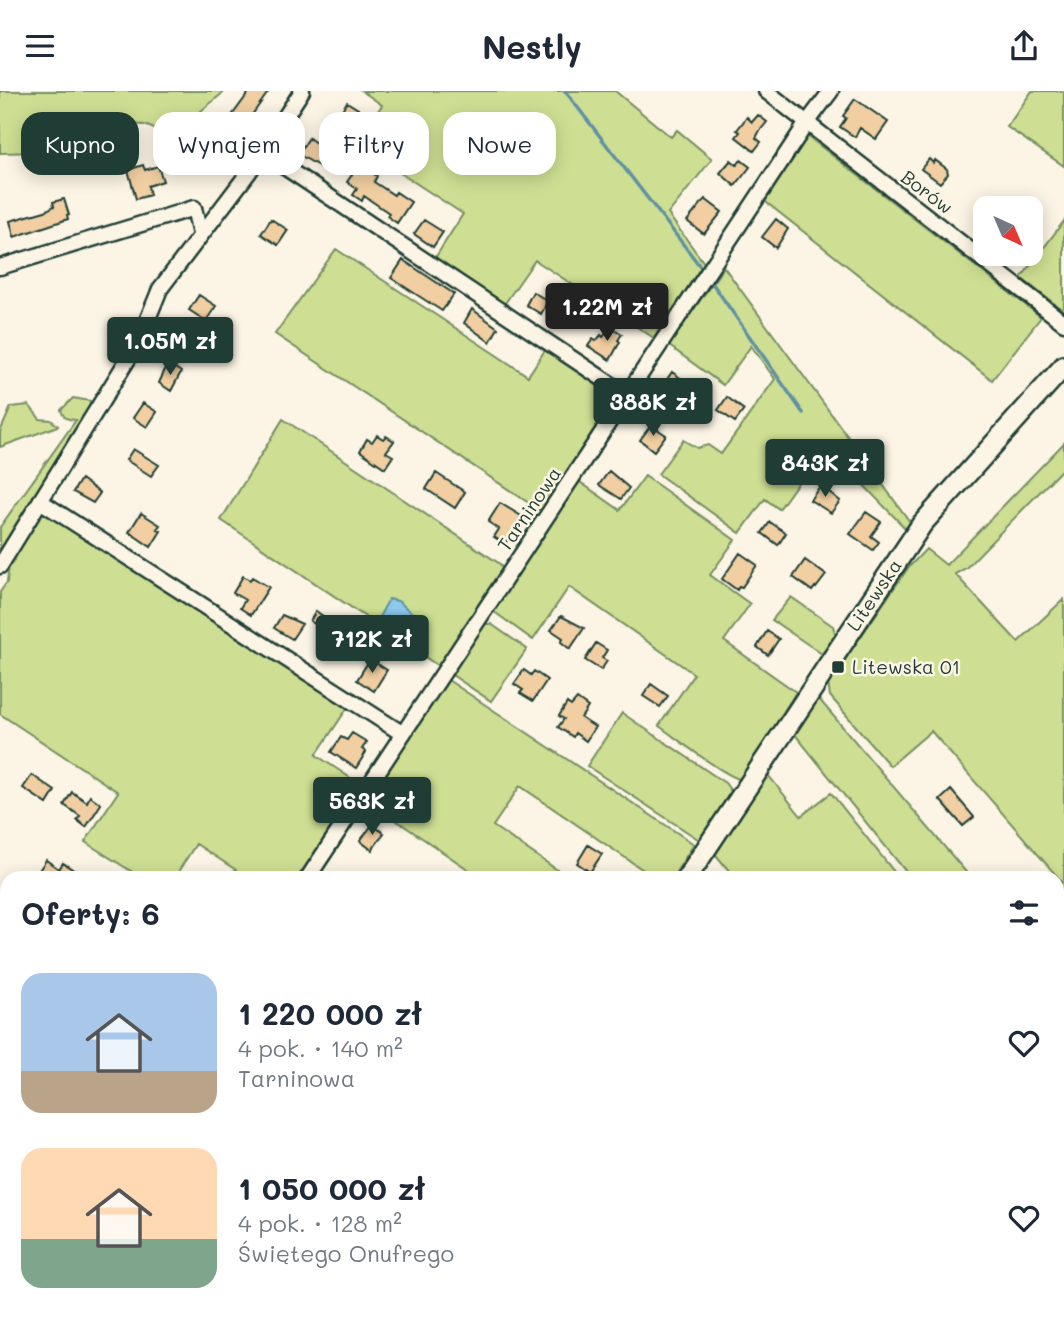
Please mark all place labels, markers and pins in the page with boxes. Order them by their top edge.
pin: 1.22M zł [535,283,679,343]
pin: 1.05M zł [98,317,242,377]
pin: 388K zł [588,379,718,438]
pin: 843K zł [760,439,890,499]
pin: 712K zł [307,615,437,675]
place label: Litewska 01 [852,654,960,679]
marker: Litewska 01 [830,659,846,675]
pin: 563K zł [307,777,437,837]

